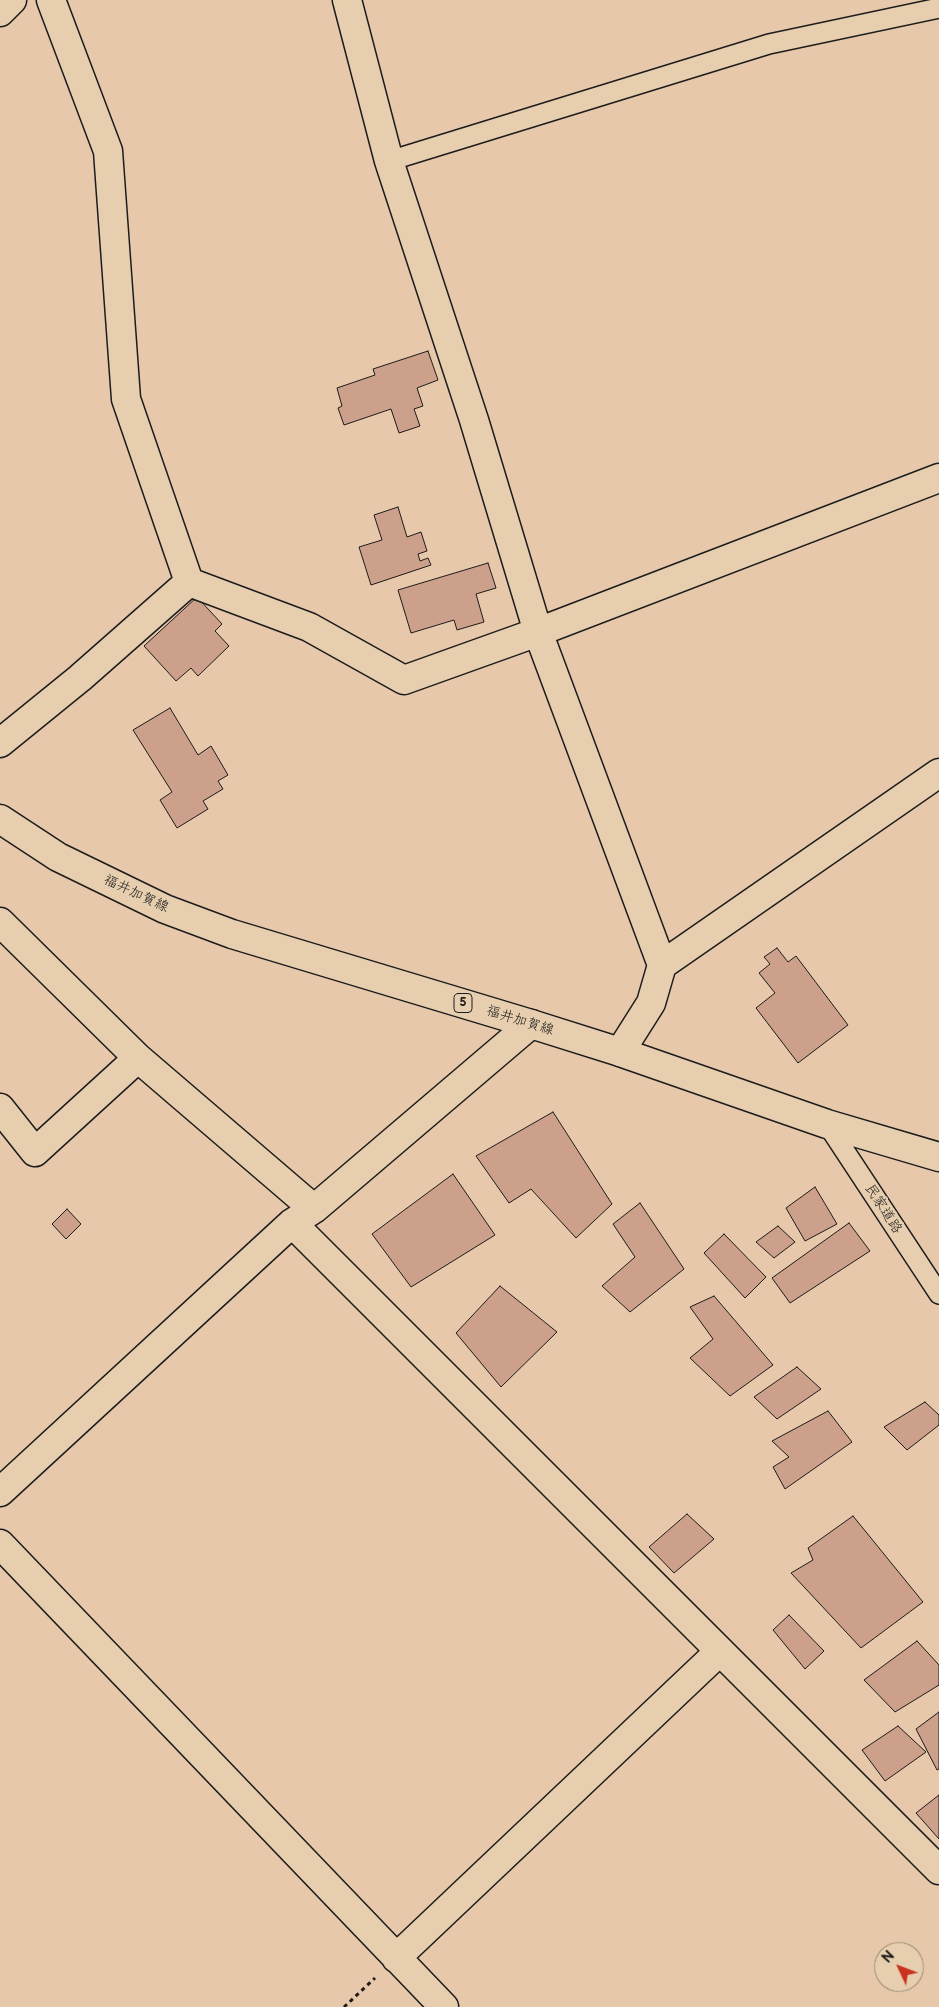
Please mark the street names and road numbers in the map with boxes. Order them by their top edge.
street label: 福井加賀線 [101,872,171,916]
road number: 5 [454,994,472,1012]
street label: 福井加賀線 [484,1003,556,1039]
street label: 民家道路 [861,1181,905,1237]

